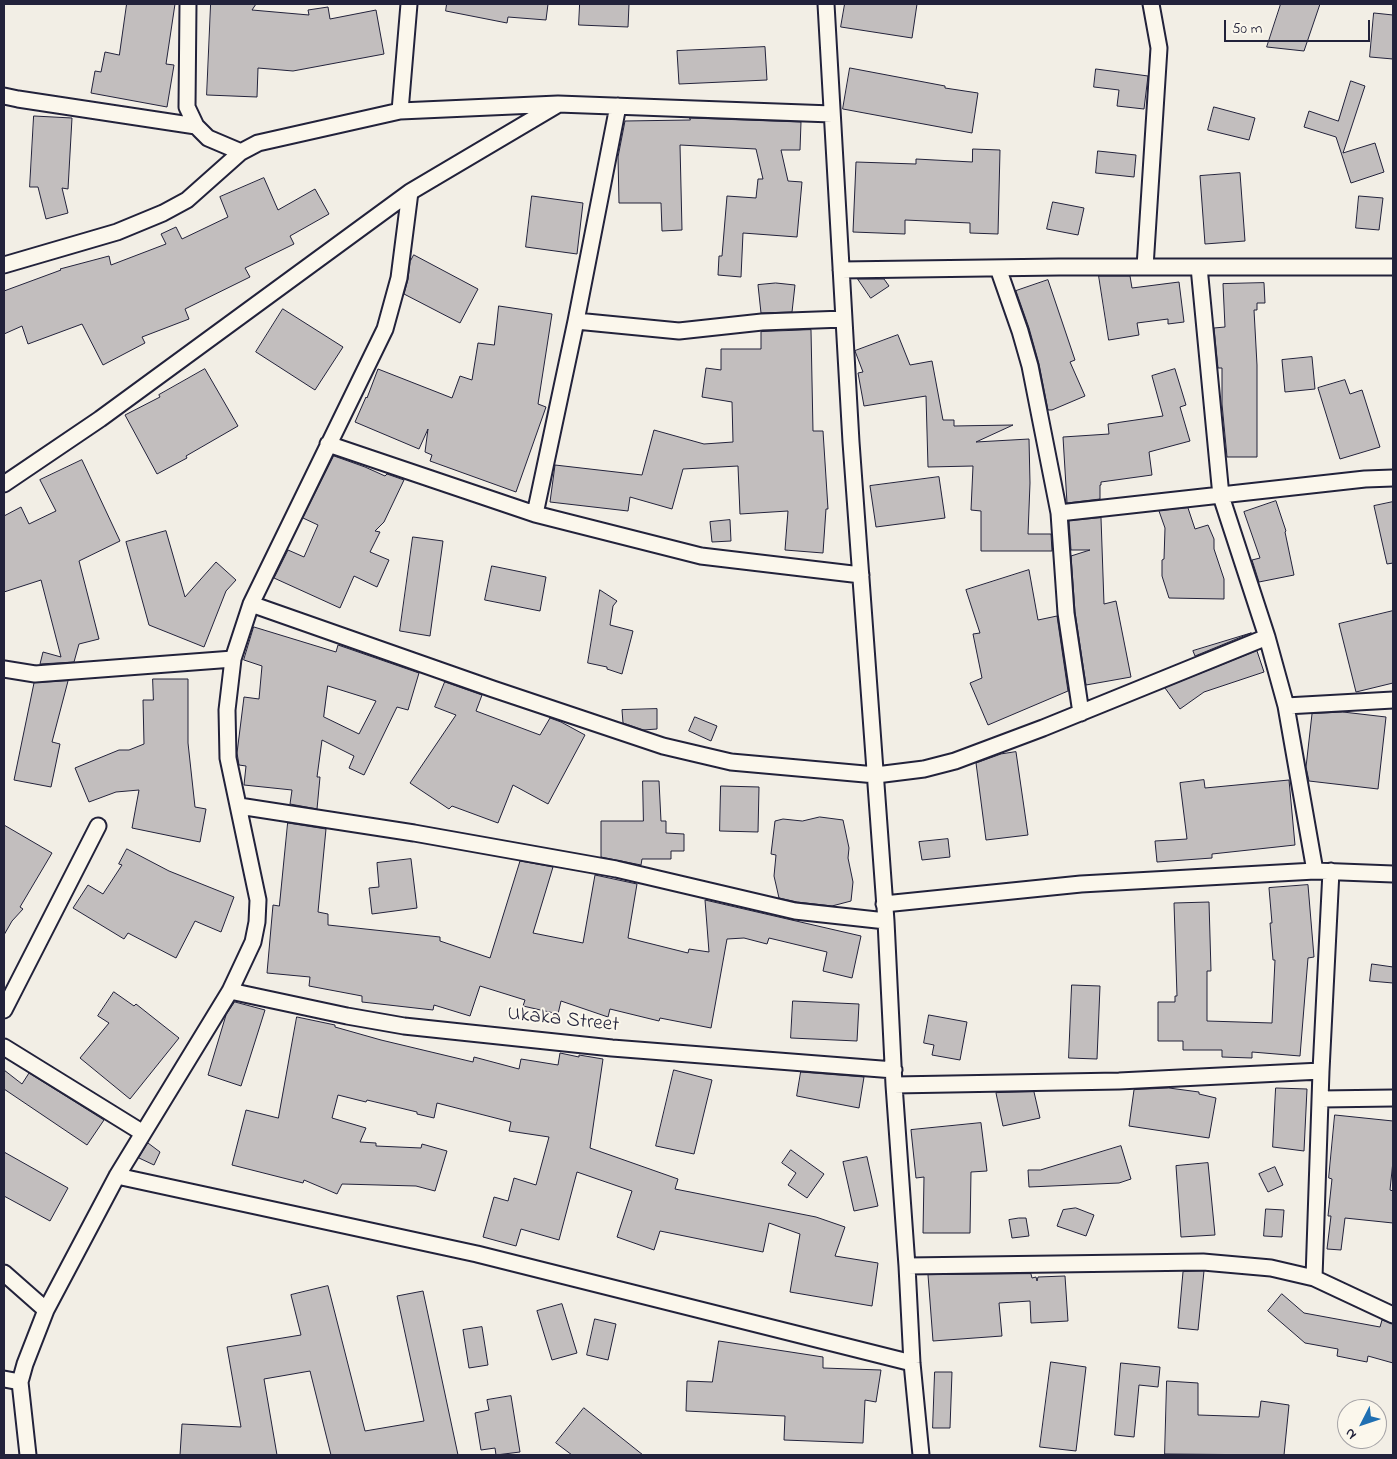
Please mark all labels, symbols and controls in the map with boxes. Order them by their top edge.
scale bar [1227,10,1373,42]
text: 50 m [1232,18,1262,40]
street label: Ukaka Street [506,1003,620,1039]
north arrow [1337,1399,1387,1449]
text: N [1340,1423,1362,1444]

